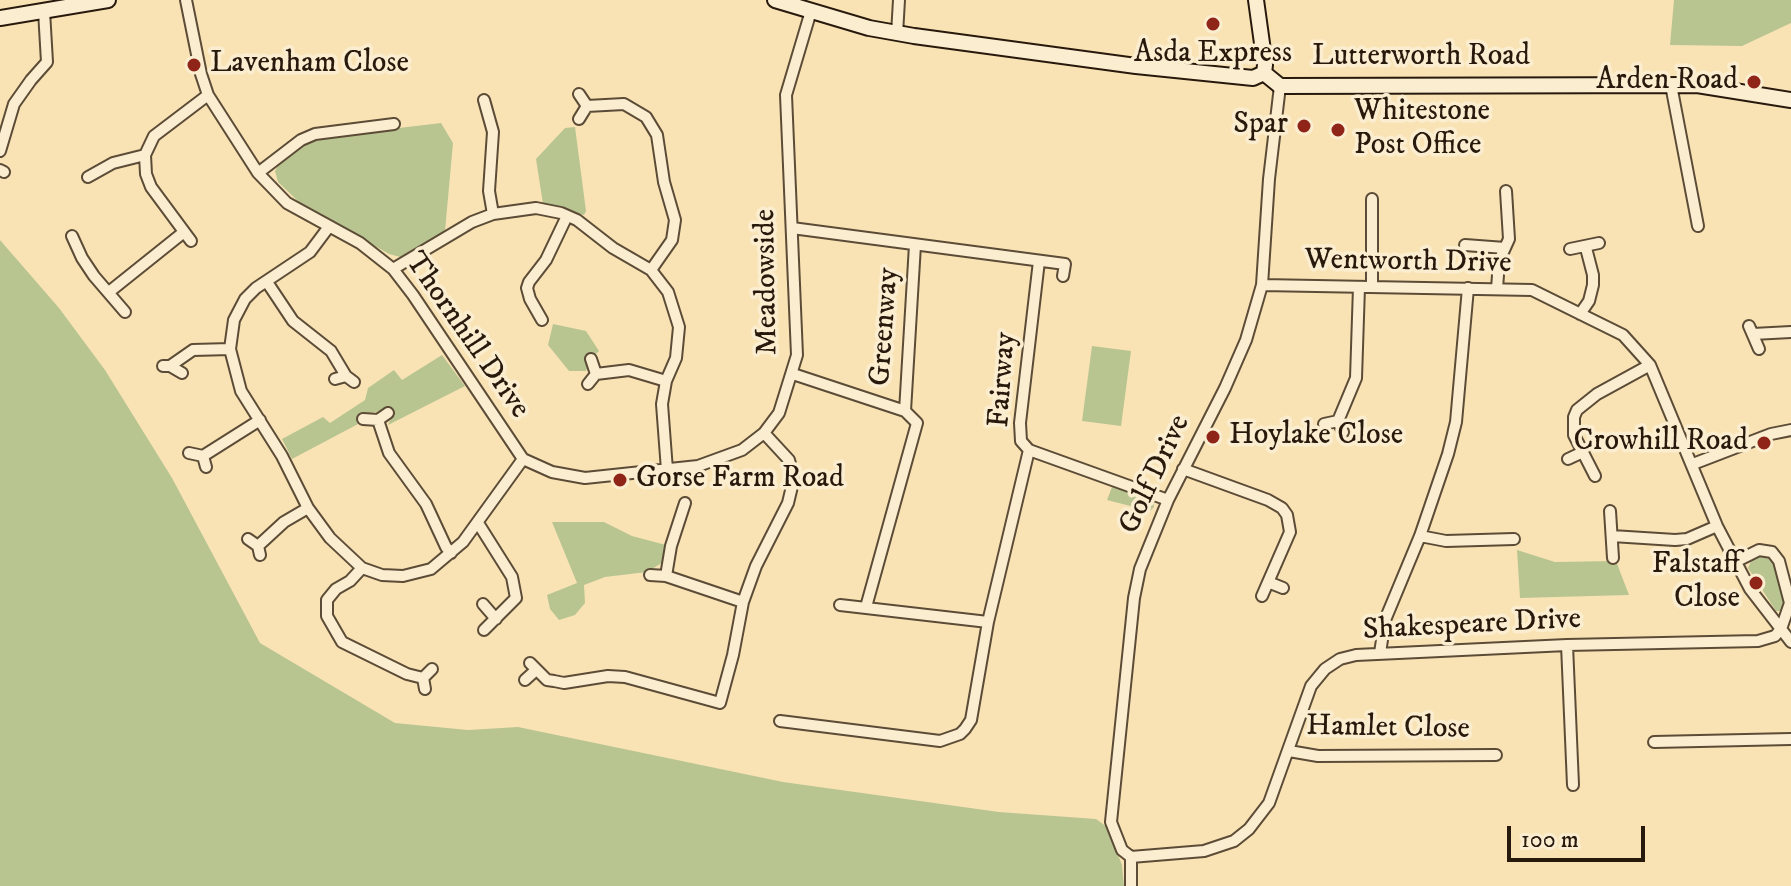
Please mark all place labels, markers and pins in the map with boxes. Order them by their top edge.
marker: Asda Express [1204,15,1222,33]
place label: Asda Express [1134,37,1292,73]
place label: Lavenham Close [210,47,409,83]
marker: Lavenham Close [185,56,203,74]
place label: Arden Road [1596,64,1738,100]
marker: Arden Road [1745,73,1763,91]
place label: Whitestone Post Office [1354,95,1490,166]
place label: Spar [1233,108,1288,144]
marker: Spar [1295,117,1313,135]
marker: Whitestone Post Office [1329,121,1347,139]
place label: Hoylake Close [1229,419,1403,455]
place label: Crowhill Road [1574,425,1748,461]
marker: Hoylake Close [1204,428,1222,446]
marker: Crowhill Road [1755,434,1773,452]
place label: Gorse Farm Road [636,462,844,498]
marker: Gorse Farm Road [611,471,629,489]
place label: Falstaff Close [1652,548,1740,618]
marker: Falstaff Close [1747,574,1765,592]

